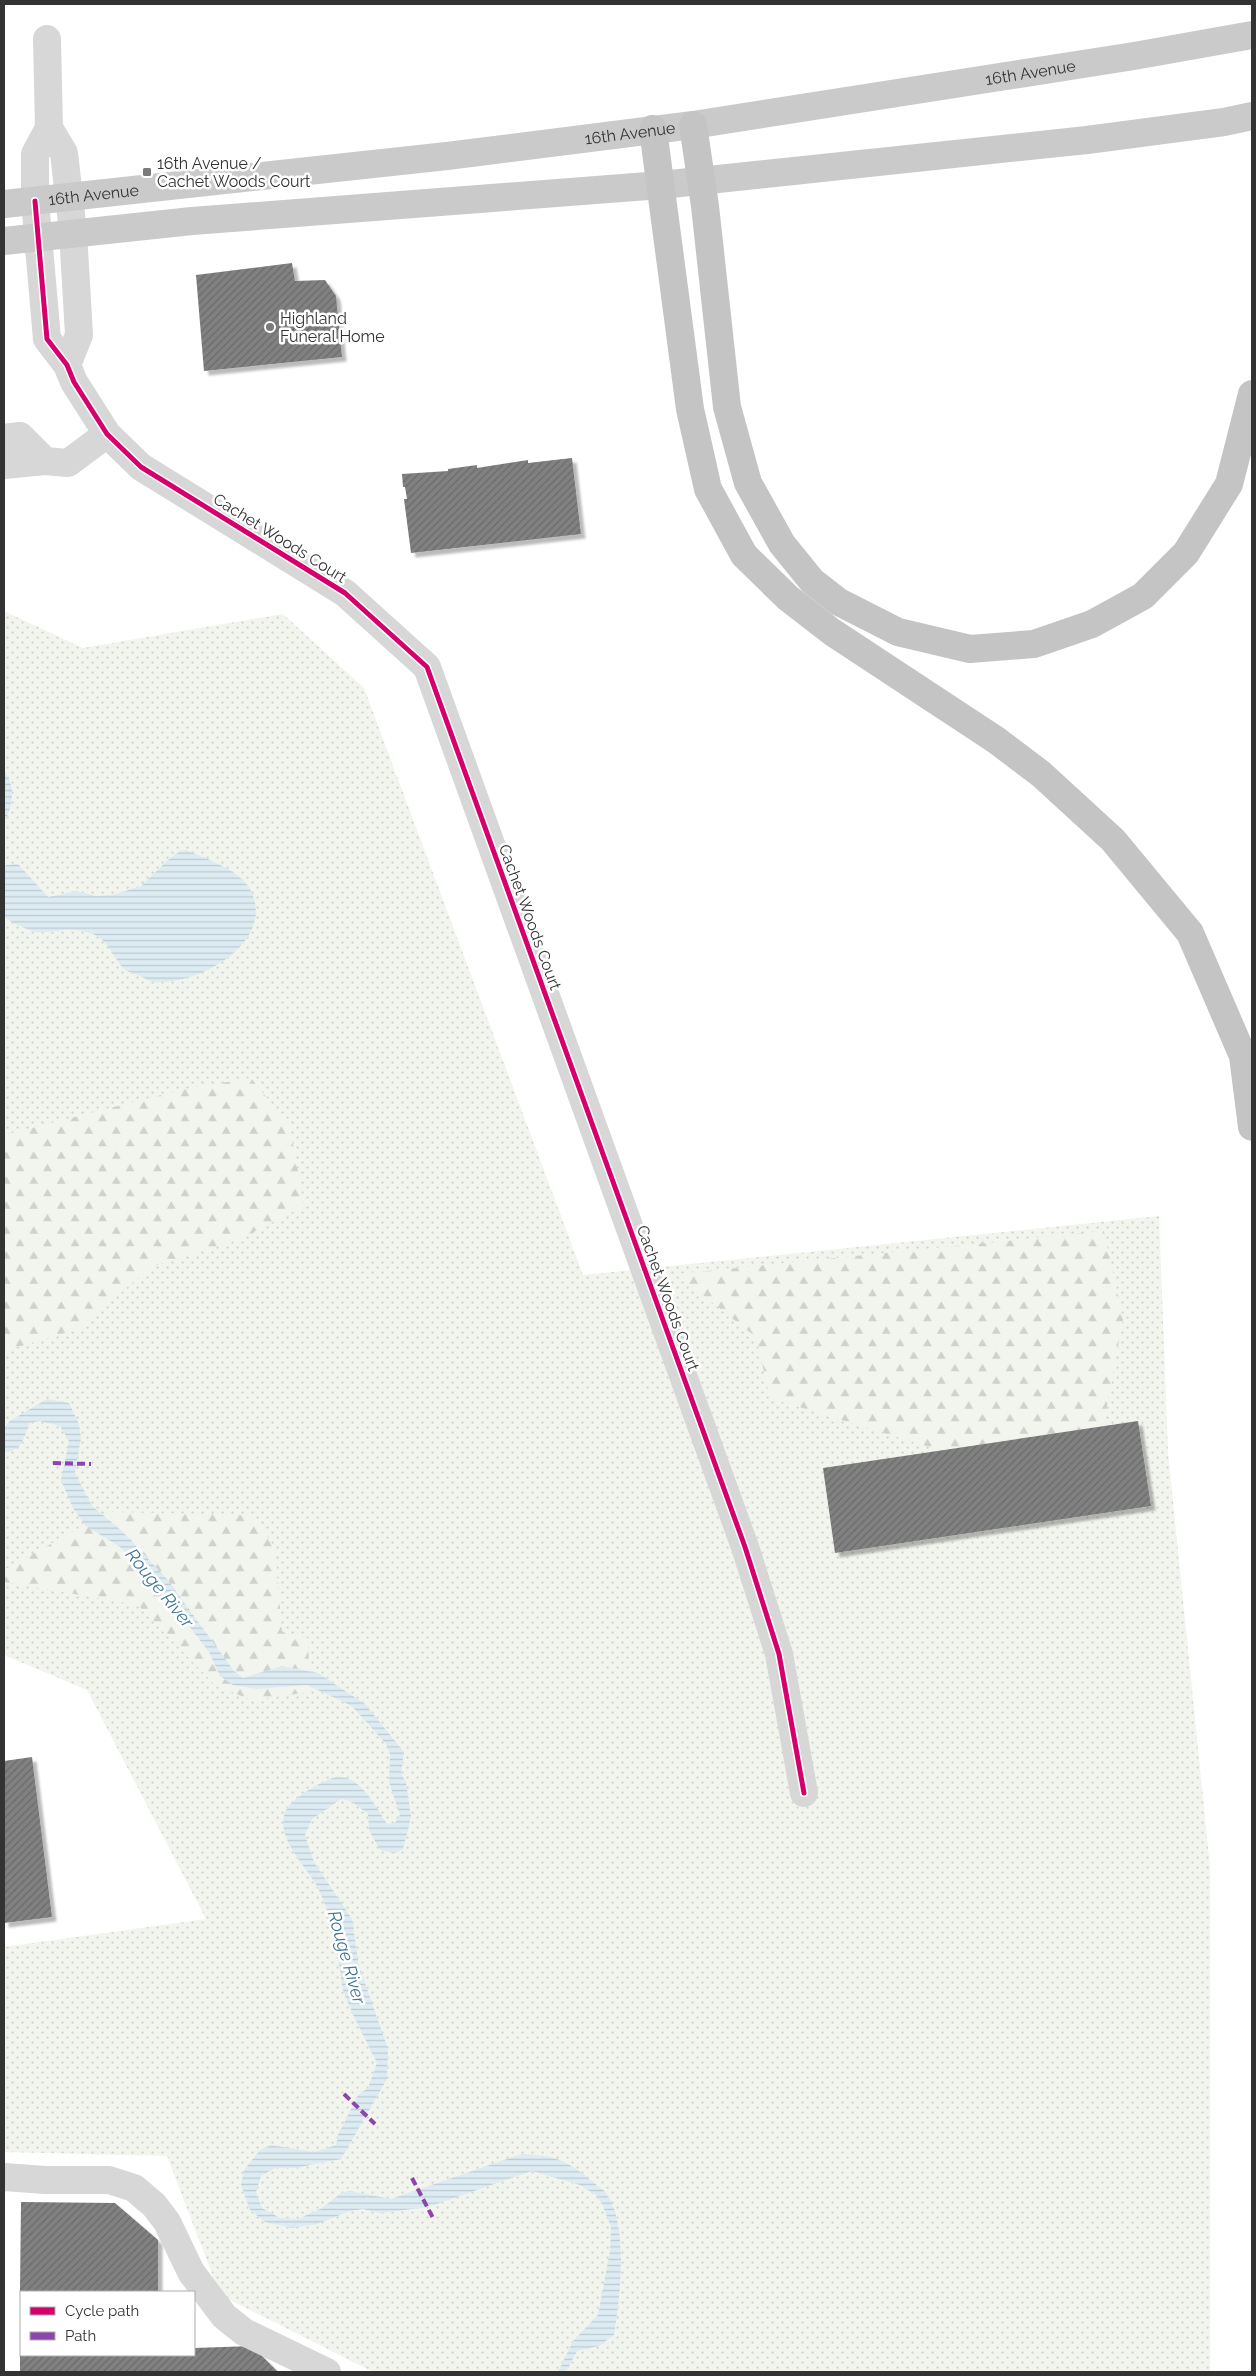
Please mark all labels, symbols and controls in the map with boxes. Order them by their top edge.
street label: 16th Avenue [984,56,1077,89]
street label: 16th Avenue [584,118,676,148]
place label: 16th Avenue / Cachet Woods Court [157,154,311,191]
marker: 16th Avenue / Cachet Woods Court [141,166,153,178]
street label: 16th Avenue [47,180,140,209]
place label: Highland Funeral Home [280,309,385,346]
marker: Highland Funeral Home [264,321,276,333]
street label: Cachet Woods Court [210,489,351,587]
street label: Cachet Woods Court [495,842,565,993]
street label: Cachet Woods Court [633,1223,703,1374]
water label: Rouge River [122,1544,199,1633]
water label: Rouge River [324,1908,371,2007]
legend [20,2291,195,2356]
text: Cycle path [65,2302,139,2320]
text: Path [65,2327,96,2345]

